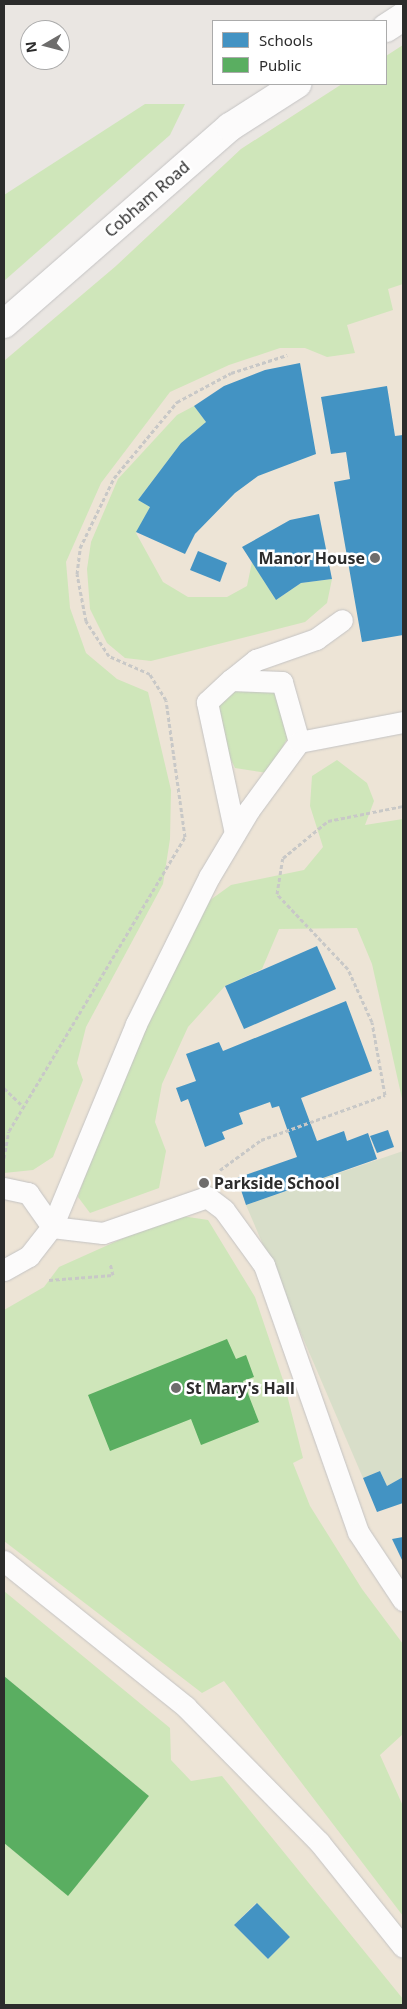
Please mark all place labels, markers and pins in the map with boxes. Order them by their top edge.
place label: Manor House [258,548,365,568]
marker: Manor House [369,552,381,564]
place label: Parkside School [214,1173,339,1193]
marker: Parkside School [198,1177,210,1189]
place label: St Mary's Hall [186,1378,295,1398]
marker: St Mary's Hall [170,1382,182,1394]

